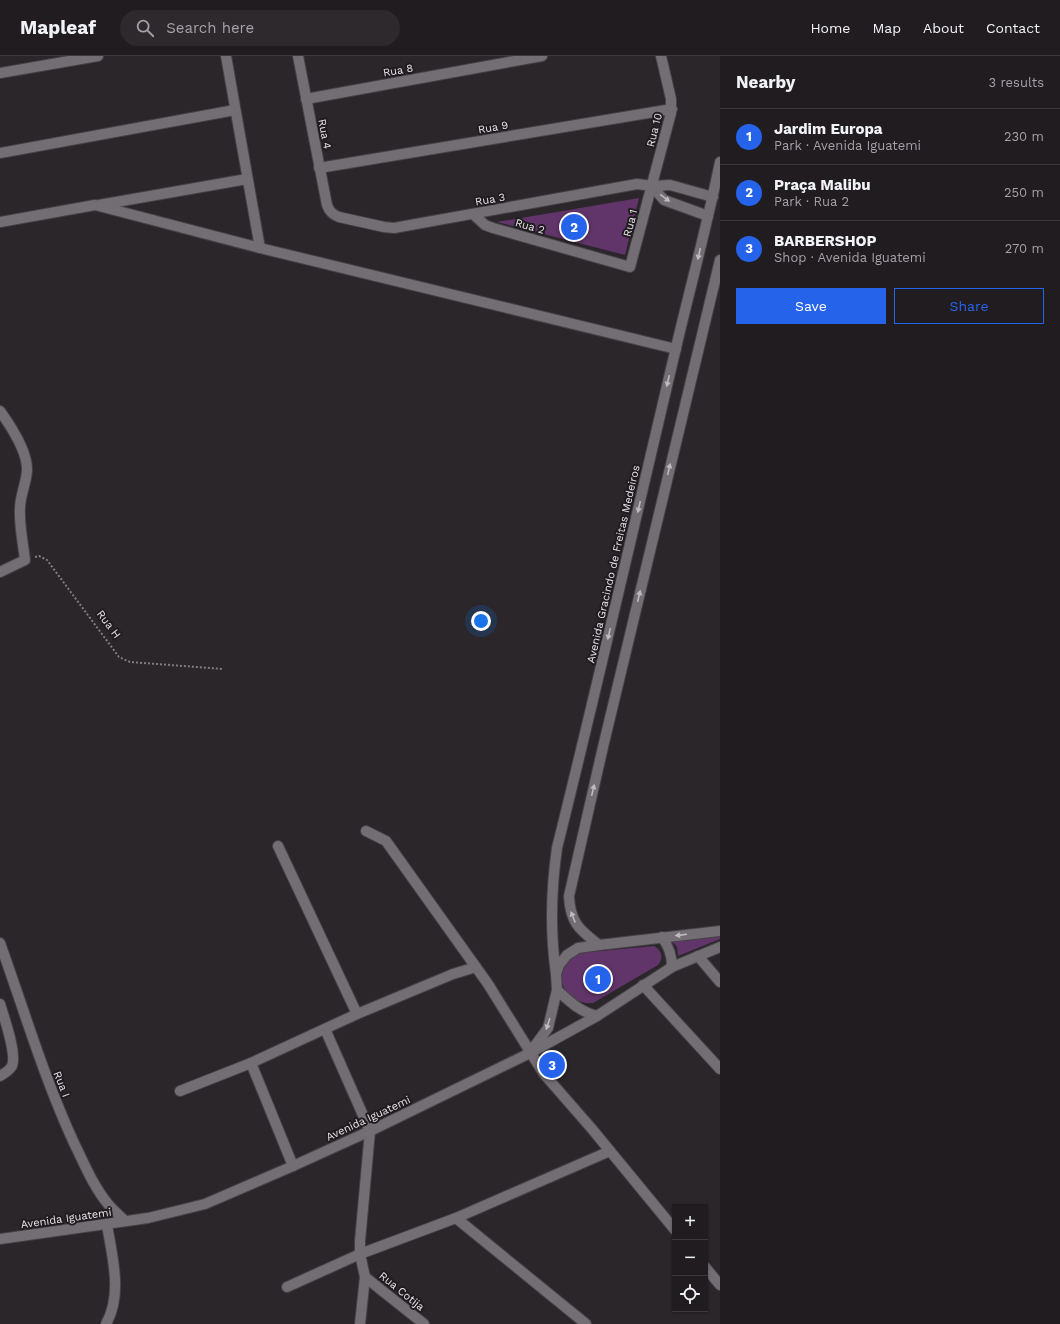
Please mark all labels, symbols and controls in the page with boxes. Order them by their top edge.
search box [120,10,400,46]
text: Mapleaf [20,16,96,39]
icon: search [134,17,156,39]
text: Search here [166,19,254,37]
text: Home [810,20,850,36]
text: Map [872,20,901,36]
text: About [923,20,964,36]
text: Contact [986,20,1040,36]
street label: Rua 8 [382,61,414,80]
text: Nearby [736,72,795,92]
text: 3 results [989,75,1044,90]
street label: Rua 10 [644,112,665,148]
street label: Rua 4 [315,118,334,151]
street label: Rua 9 [477,118,509,137]
text: Jardim Europa [774,120,882,138]
text: 1 [746,129,752,144]
text: 230 m [1004,129,1044,144]
text: Park · Avenida Iguatemi [774,138,921,153]
text: Praça Malibu [774,176,871,194]
text: 2 [745,185,753,200]
text: 250 m [1004,185,1044,200]
street label: Rua 3 [474,190,506,209]
one-way arrow [659,194,670,202]
text: Park · Rua 2 [774,194,849,209]
street label: Rua 1 [621,208,640,238]
pin: 2 [561,212,587,242]
street label: Rua 2 [514,216,546,237]
text: BARBERSHOP [774,232,877,250]
text: 3 [745,241,753,256]
text: 270 m [1005,241,1044,256]
one-way arrow [696,248,702,261]
text: Shop · Avenida Iguatemi [774,250,926,265]
button: Save [736,288,886,324]
button: Share [894,288,1044,324]
one-way arrow [665,374,671,387]
one-way arrow [667,463,673,475]
street label: Avenida Gracindo de Freitas Medeiros [584,464,643,664]
one-way arrow [635,501,641,513]
one-way arrow [637,589,643,602]
street label: Rua H [94,608,123,641]
your location [471,611,491,631]
one-way arrow [606,628,612,640]
one-way arrow [591,784,597,796]
one-way arrow [570,911,576,922]
one-way arrow [675,932,687,938]
pin: 1 [585,964,611,994]
one-way arrow [545,1018,551,1030]
pin: 3 [539,1050,565,1080]
street label: Rua I [50,1069,73,1099]
street label: Avenida Iguatemi [324,1093,412,1144]
map controls [672,1204,708,1312]
button: + [672,1204,708,1240]
street label: Avenida Iguatemi [20,1206,112,1231]
button: − [672,1240,708,1276]
street label: Rua Cotija [376,1269,427,1314]
button: locate [672,1276,708,1312]

